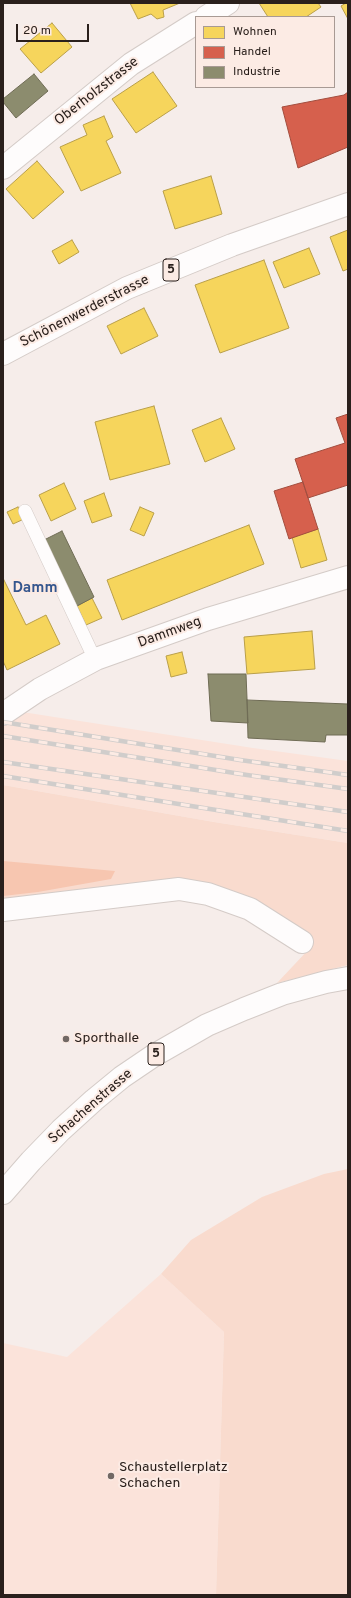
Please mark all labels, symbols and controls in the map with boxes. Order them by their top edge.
scale bar [18,16,91,42]
legend [195,16,335,88]
text: 20 m [23,23,51,39]
text: Wohnen [233,24,277,40]
text: Handel [233,44,271,60]
street label: Oberholzstrasse [52,54,142,130]
text: Industrie [233,64,281,80]
road number: 5 [163,259,179,281]
street label: Schönenwerderstrasse [18,272,152,352]
district label: Damm [12,580,58,598]
street label: Dammweg [136,614,204,652]
place label: Sporthalle [74,1031,139,1047]
marker: Sporthalle [61,1034,71,1044]
road number: 5 [148,1043,164,1065]
street label: Schachenstrasse [46,1066,136,1148]
place label: Schaustellerplatz Schachen [119,1460,228,1492]
marker: Schaustellerplatz Schachen [106,1471,116,1481]

